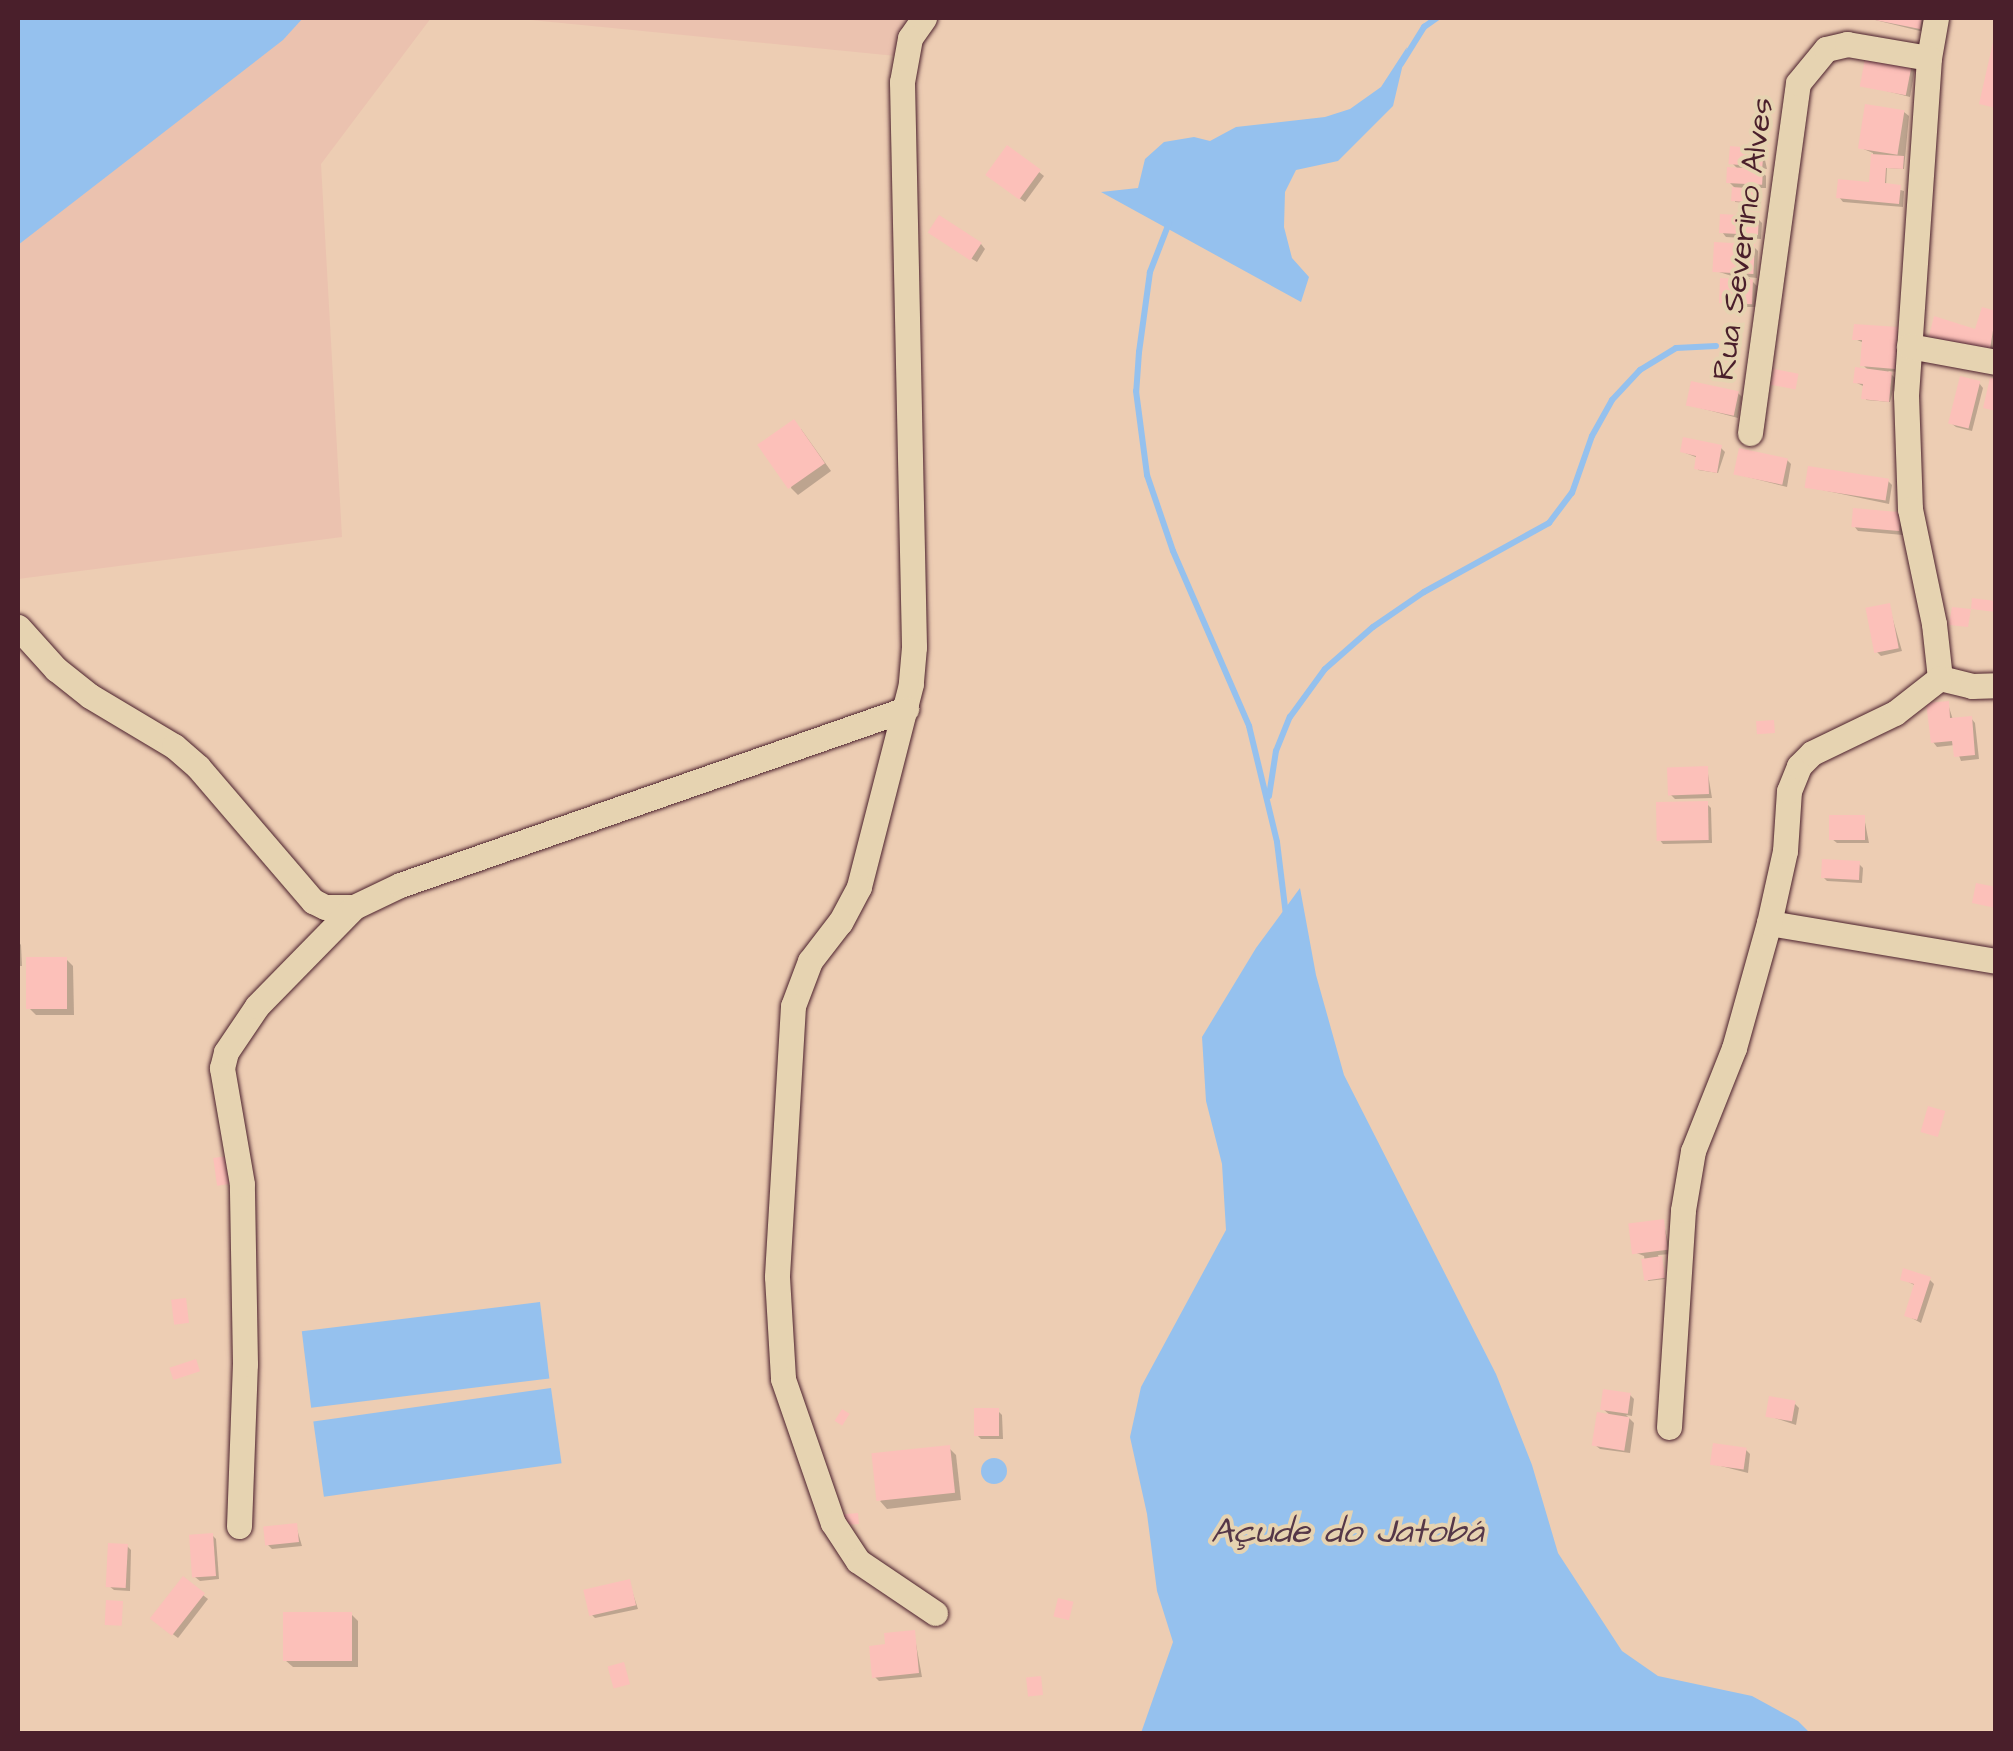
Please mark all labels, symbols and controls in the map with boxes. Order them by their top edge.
street label: Rua Severino Alves [1705,95,1783,383]
water label: Açude do Jatobá [1211,1511,1483,1553]

